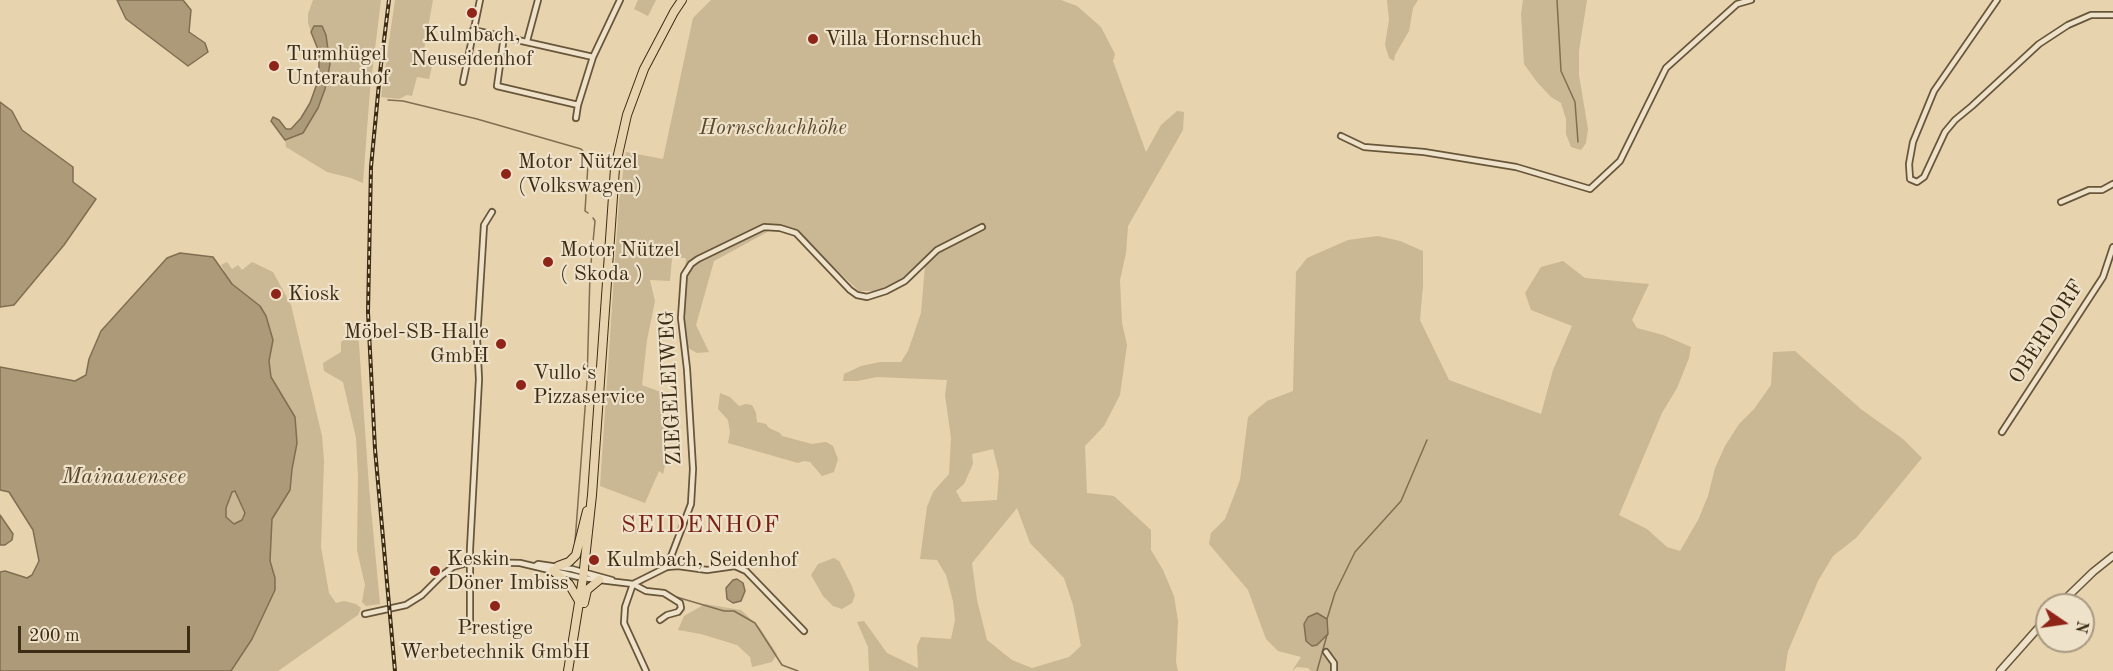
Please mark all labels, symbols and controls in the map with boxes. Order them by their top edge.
marker: Kulmbach, Neuseidenhof [465,6,479,20]
place label: Kulmbach, Neuseidenhof [411,22,533,72]
place label: Villa Hornschuch [825,26,982,52]
marker: Villa Hornschuch [806,32,820,46]
place label: Turmhügel Unterauhof [286,41,390,91]
marker: Turmhügel Unterauhof [267,59,281,73]
park label: Hornschuchhöhe [699,115,847,141]
place label: Motor Nützel (Volkswagen) [518,149,642,199]
marker: Motor Nützel (Volkswagen) [499,167,513,181]
place label: Motor Nützel ( Skoda ) [560,237,680,287]
marker: Motor Nützel ( Skoda ) [541,255,555,269]
street label: OBERDORF [2004,275,2090,389]
place label: Kiosk [288,281,340,307]
marker: Kiosk [269,287,283,301]
street label: ZIEGELEIWEG [654,310,688,466]
place label: Möbel-SB-Halle GmbH [344,319,489,369]
marker: Möbel-SB-Halle GmbH [494,337,508,351]
place label: Vullo‘s Pizzaservice [533,360,645,410]
marker: Vullo‘s Pizzaservice [514,378,528,392]
water label: Mainauensee [62,464,186,490]
district label: SEIDENHOF [621,512,781,540]
place label: Keskin Döner Imbiss [447,546,569,596]
place label: Kulmbach, Seidenhof [606,547,798,573]
marker: Kulmbach, Seidenhof [587,553,601,567]
marker: Keskin Döner Imbiss [428,564,442,578]
north arrow [2035,593,2095,653]
marker: Prestige Werbetechnik GmbH [488,599,502,613]
scale bar [21,614,194,652]
place label: Prestige Werbetechnik GmbH [400,615,590,665]
text: N [2071,619,2090,634]
text: 200 m [29,627,80,645]

